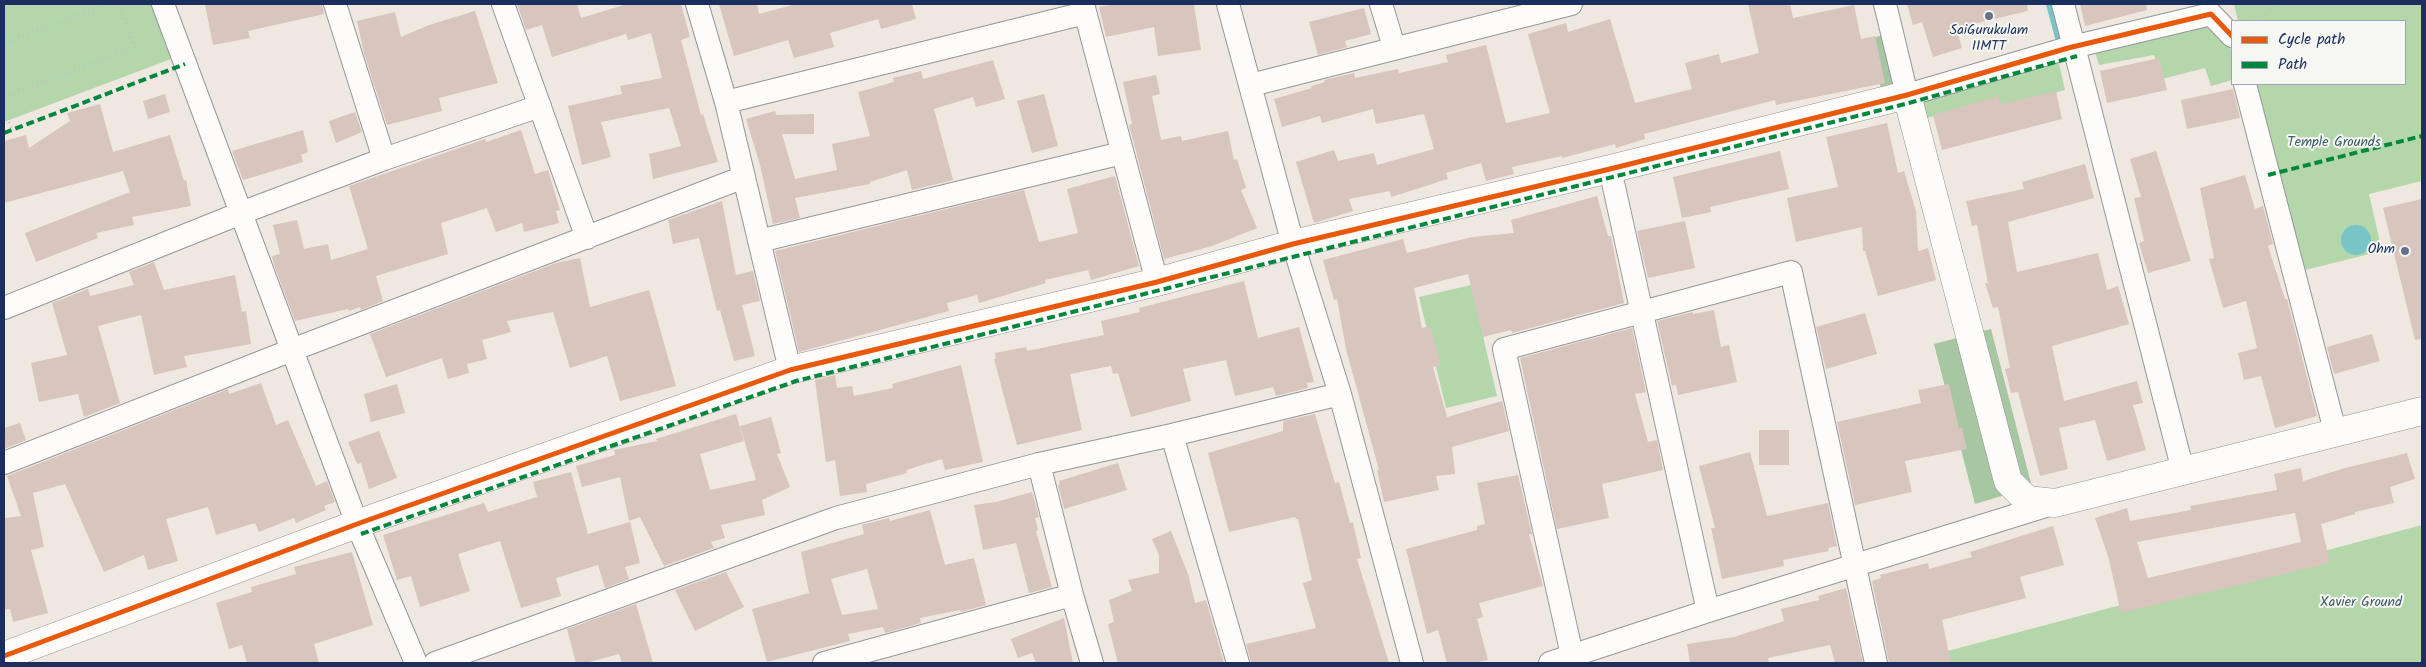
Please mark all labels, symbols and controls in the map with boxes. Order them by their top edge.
marker: SaiGurukulam IIMTT [1983,10,1995,22]
legend [2231,20,2406,85]
place label: SaiGurukulam IIMTT [1950,24,2028,56]
text: Cycle path [2278,28,2345,52]
text: Path [2278,53,2307,77]
park label: Temple Grounds [2287,136,2381,152]
place label: Ohm [2368,243,2395,259]
marker: Ohm [2399,245,2411,257]
park label: Xavier Ground [2320,596,2402,612]

